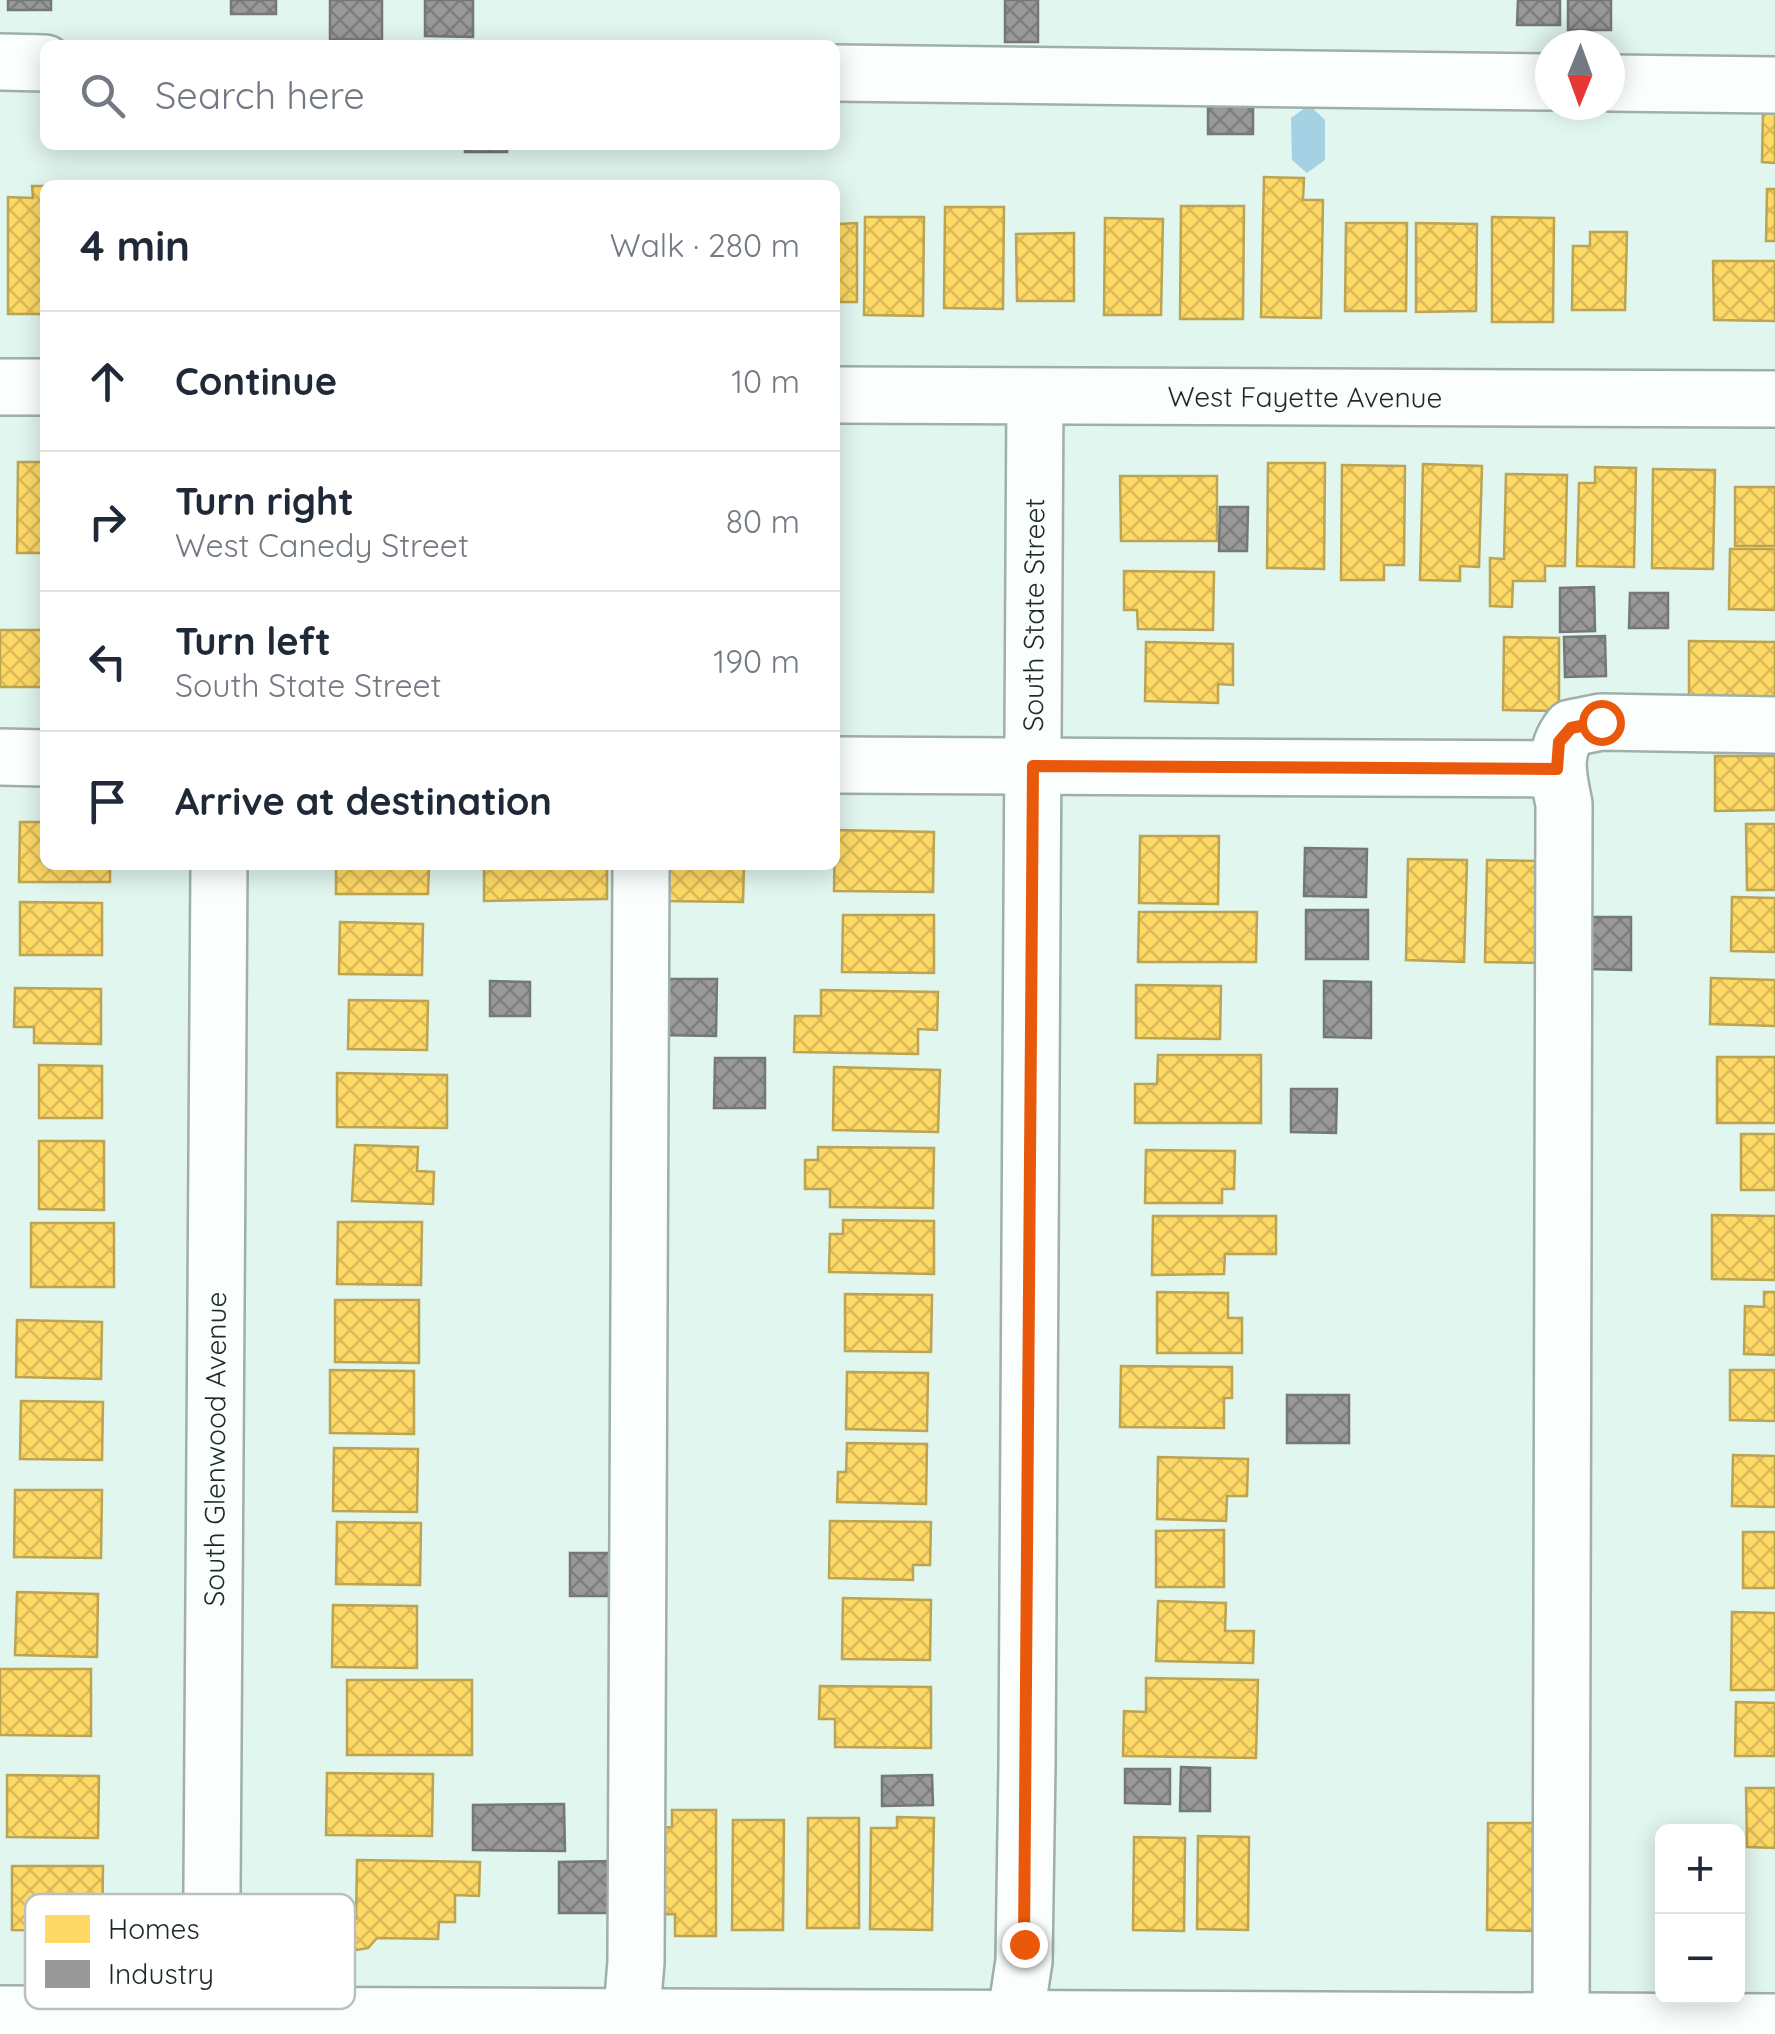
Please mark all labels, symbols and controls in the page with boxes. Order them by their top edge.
north arrow [1535,30,1625,120]
search box [40,40,840,150]
icon: search [75,68,130,123]
text: Search here [155,71,365,119]
text: 4 min [80,219,190,272]
text: Walk · 280 m [610,225,800,265]
icon: ahead [80,354,135,409]
text: Continue [175,357,337,405]
text: 10 m [731,361,800,401]
street label: West Fayette Avenue [1168,378,1442,415]
text: Turn right [175,477,354,525]
icon: right [80,494,135,549]
street label: South State Street [1015,498,1051,732]
text: 80 m [726,501,800,541]
text: West Canedy Street [175,525,469,565]
text: Turn left [175,617,331,665]
icon: left [80,634,135,689]
text: 190 m [713,641,800,681]
text: South State Street [175,665,441,705]
route start [1579,700,1625,746]
icon: arrive [80,774,135,829]
text: Arrive at destination [175,777,552,825]
street label: South Glenwood Avenue [196,1292,233,1606]
map controls [1655,1824,1745,2004]
button: + [1655,1824,1745,1914]
legend [25,1894,355,2009]
text: Homes [108,1911,200,1946]
button: − [1655,1914,1745,2004]
route end [1002,1922,1048,1968]
text: Industry [108,1956,214,1991]

